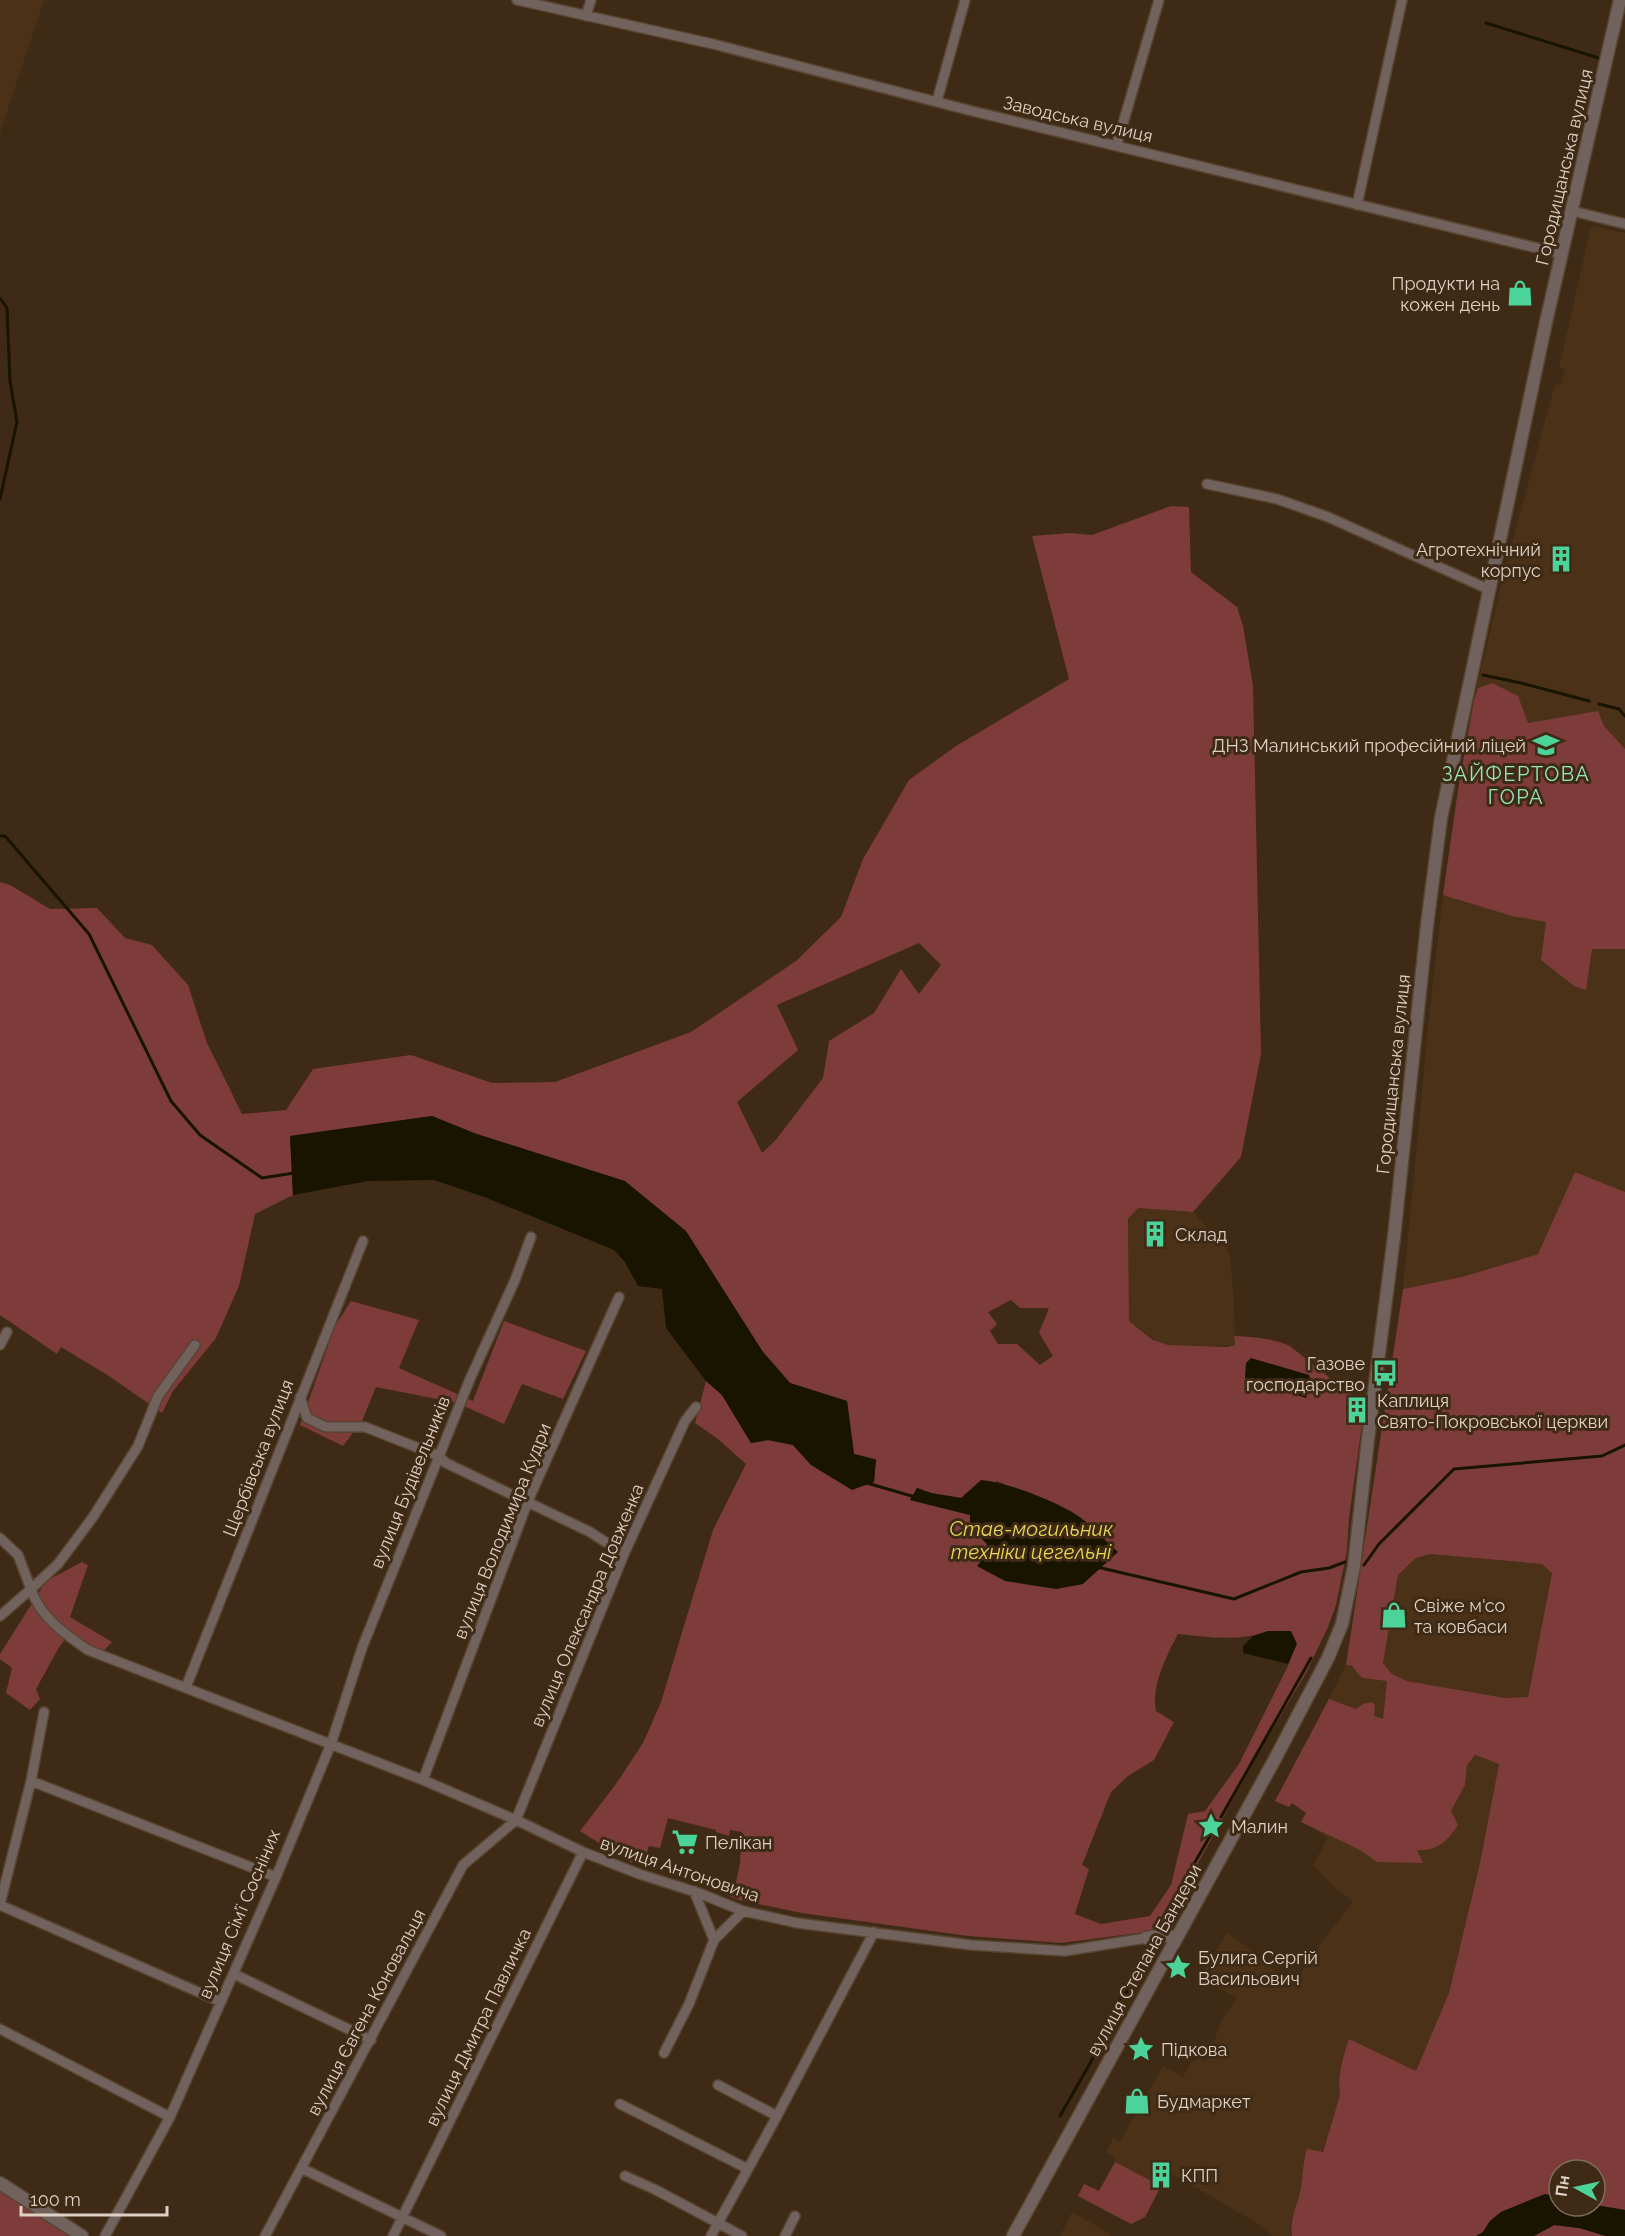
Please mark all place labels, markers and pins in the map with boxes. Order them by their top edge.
place label: Продукти на кожен день [1392,273,1500,315]
shop icon: Продукти на кожен день [1505,278,1535,308]
place label: Агротехнічний корпус [1416,539,1541,581]
building icon: Агротехнічний корпус [1546,544,1576,574]
school or university icon: ДНЗ Малинський професійний ліцей [1531,730,1561,760]
place label: ДНЗ Малинський професійний ліцей [1212,735,1526,756]
building icon: Склад [1140,1219,1170,1249]
place label: Склад [1175,1224,1227,1245]
place label: Газове господарство [1246,1353,1365,1395]
bus stop icon: Газове господарство [1370,1358,1400,1388]
place label: Каплиця Свято-Покровської церкви [1377,1390,1608,1432]
building icon: Каплиця Свято-Покровської церкви [1342,1395,1372,1425]
place label: Свіже м'со та ковбаси [1414,1595,1507,1637]
shop icon: Свіже м'со та ковбаси [1379,1600,1409,1630]
place icon: Малин [1196,1811,1226,1841]
place label: Малин [1231,1816,1288,1837]
supermarket icon: Пелікан [670,1827,700,1857]
place label: Пелікан [705,1832,772,1853]
place label: Булига Сергій Васильович [1198,1947,1318,1989]
place icon: Булига Сергій Васильович [1163,1952,1193,1982]
place icon: Підкова [1126,2034,1156,2064]
place label: Підкова [1161,2039,1227,2060]
shop icon: Будмаркет [1122,2086,1152,2116]
place label: Будмаркет [1157,2091,1251,2112]
building icon: КПП [1146,2160,1176,2190]
place label: КПП [1181,2165,1218,2186]

